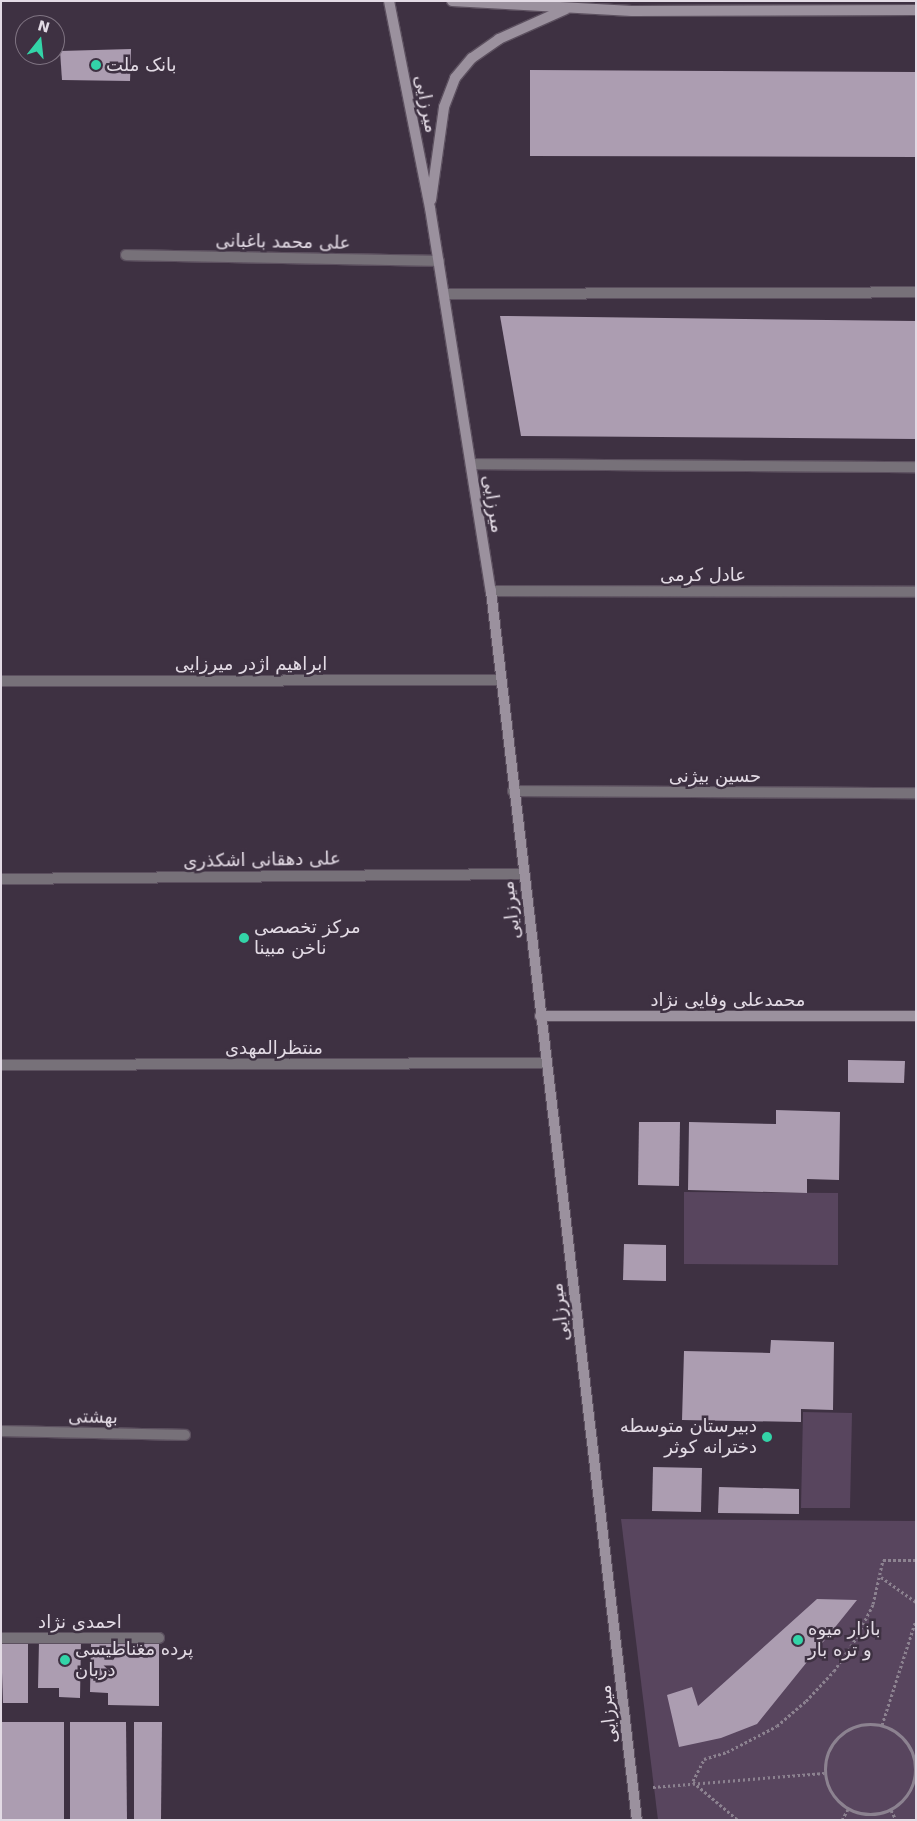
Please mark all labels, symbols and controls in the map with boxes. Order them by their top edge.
north arrow [15,15,65,65]
text: N [36,17,52,36]
place label: بانک ملت [106,54,177,76]
marker: بانک ملت [90,59,102,71]
street label: میرزایی [410,73,442,135]
street label: علی محمد باغبانی [215,230,351,254]
street label: میرزایی [478,473,508,535]
street label: عادل کرمی [660,564,746,586]
street label: ابراهیم اژدر میرزایی [175,653,327,675]
street label: حسین بیژنی [669,765,761,787]
street label: علی دهقانی اشکذری [183,848,341,872]
street label: میرزایی [497,880,525,940]
place label: مرکز تخصصی ناخن مبینا [254,917,361,960]
marker: مرکز تخصصی ناخن مبینا [238,932,250,944]
street label: محمدعلی وفایی نژاد [650,989,806,1011]
street label: منتظرالمهدی [225,1037,323,1059]
street label: میرزایی [546,1282,574,1342]
street label: بهشتی [68,1406,118,1428]
place label: دبیرستان متوسطه دخترانه کوثر [620,1416,757,1458]
marker: دبیرستان متوسطه دخترانه کوثر [761,1431,773,1443]
street label: احمدی نژاد [38,1611,122,1633]
place label: بازار میوه و تره بار [808,1619,880,1662]
marker: بازار میوه و تره بار [792,1634,804,1646]
place label: پرده مغناطیسی دربان [75,1639,193,1682]
marker: پرده مغناطیسی دربان [59,1654,71,1666]
street label: میرزایی [594,1684,622,1744]

